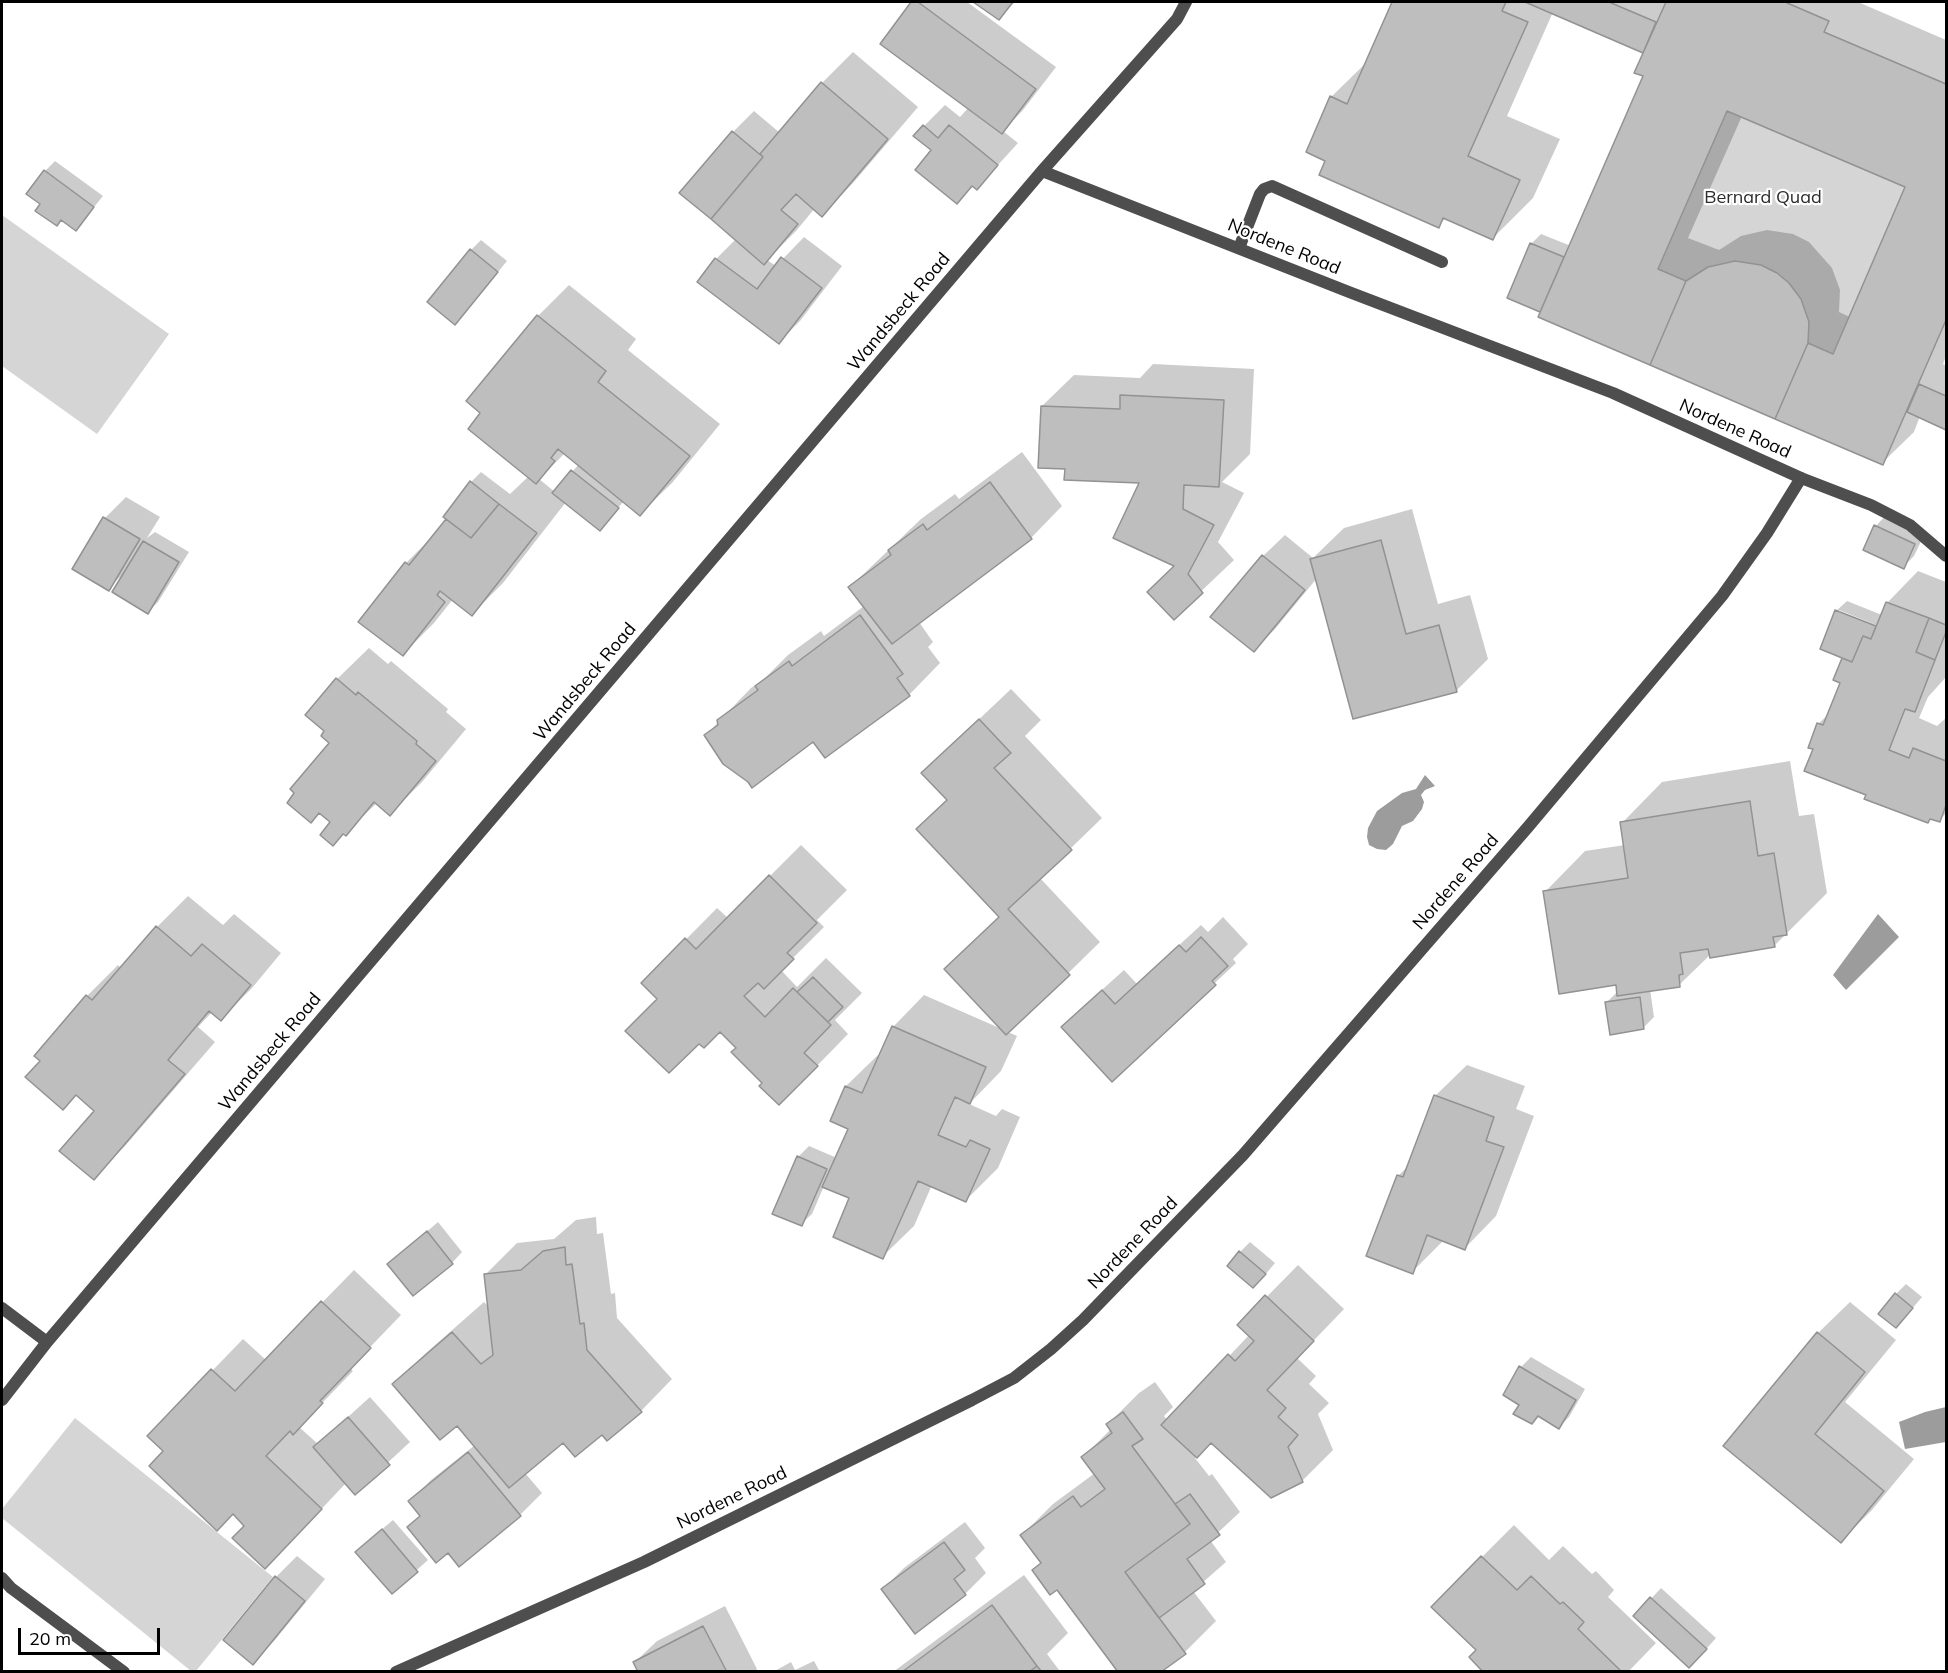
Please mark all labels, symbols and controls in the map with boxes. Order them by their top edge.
park label: Bernard Quad [1704,187,1822,209]
street label: Nordene Road [1224,215,1344,279]
street label: Wandsbeck Road [843,249,955,375]
street label: Nordene Road [1676,395,1794,463]
street label: Wandsbeck Road [529,619,641,745]
street label: Nordene Road [1409,830,1503,934]
street label: Wandsbeck Road [214,989,326,1115]
street label: Nordene Road [1084,1192,1182,1294]
street label: Nordene Road [673,1462,791,1534]
scale bar [21,1616,164,1654]
text: 20 m [29,1627,71,1650]

